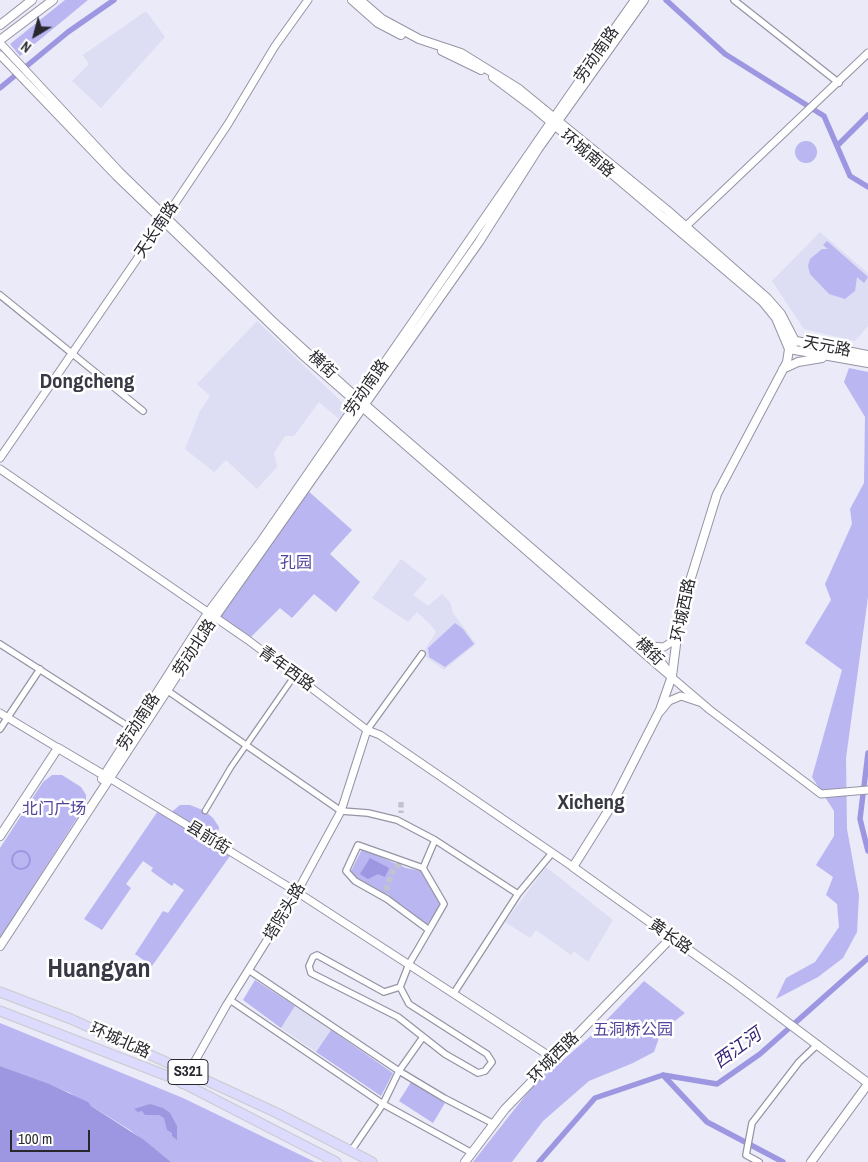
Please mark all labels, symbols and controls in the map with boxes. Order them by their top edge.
north arrow [10,10,60,60]
street label: 劳动南路 [571,23,623,87]
text: N [17,37,35,57]
street label: 环城南路 [556,126,618,182]
street label: 天长南路 [131,198,183,262]
street label: 天元路 [802,333,852,361]
street label: 横街 [304,347,340,383]
street label: 劳动南路 [341,356,393,420]
district label: Dongcheng [40,369,134,395]
park label: 孔园 [280,554,312,574]
street label: 环城西路 [668,577,700,643]
street label: 劳动北路 [170,616,220,680]
street label: 横街 [631,634,667,670]
street label: 青年西路 [254,642,318,696]
street label: 劳动南路 [114,690,164,754]
district label: Xicheng [558,790,624,816]
park label: 北门广场 [22,800,86,820]
street label: 县前街 [183,817,233,859]
street label: 塔院头路 [260,880,310,944]
street label: 黄长路 [645,915,695,959]
district label: Huangyan [47,954,151,986]
street label: 环城北路 [87,1019,153,1063]
park label: 五洞桥公园 [593,1021,673,1041]
water label: 西江河 [710,1024,766,1074]
street label: 环城西路 [525,1029,583,1087]
road number: S321 [168,1060,208,1084]
scale bar [12,1120,92,1152]
text: 100 m [18,1128,52,1149]

